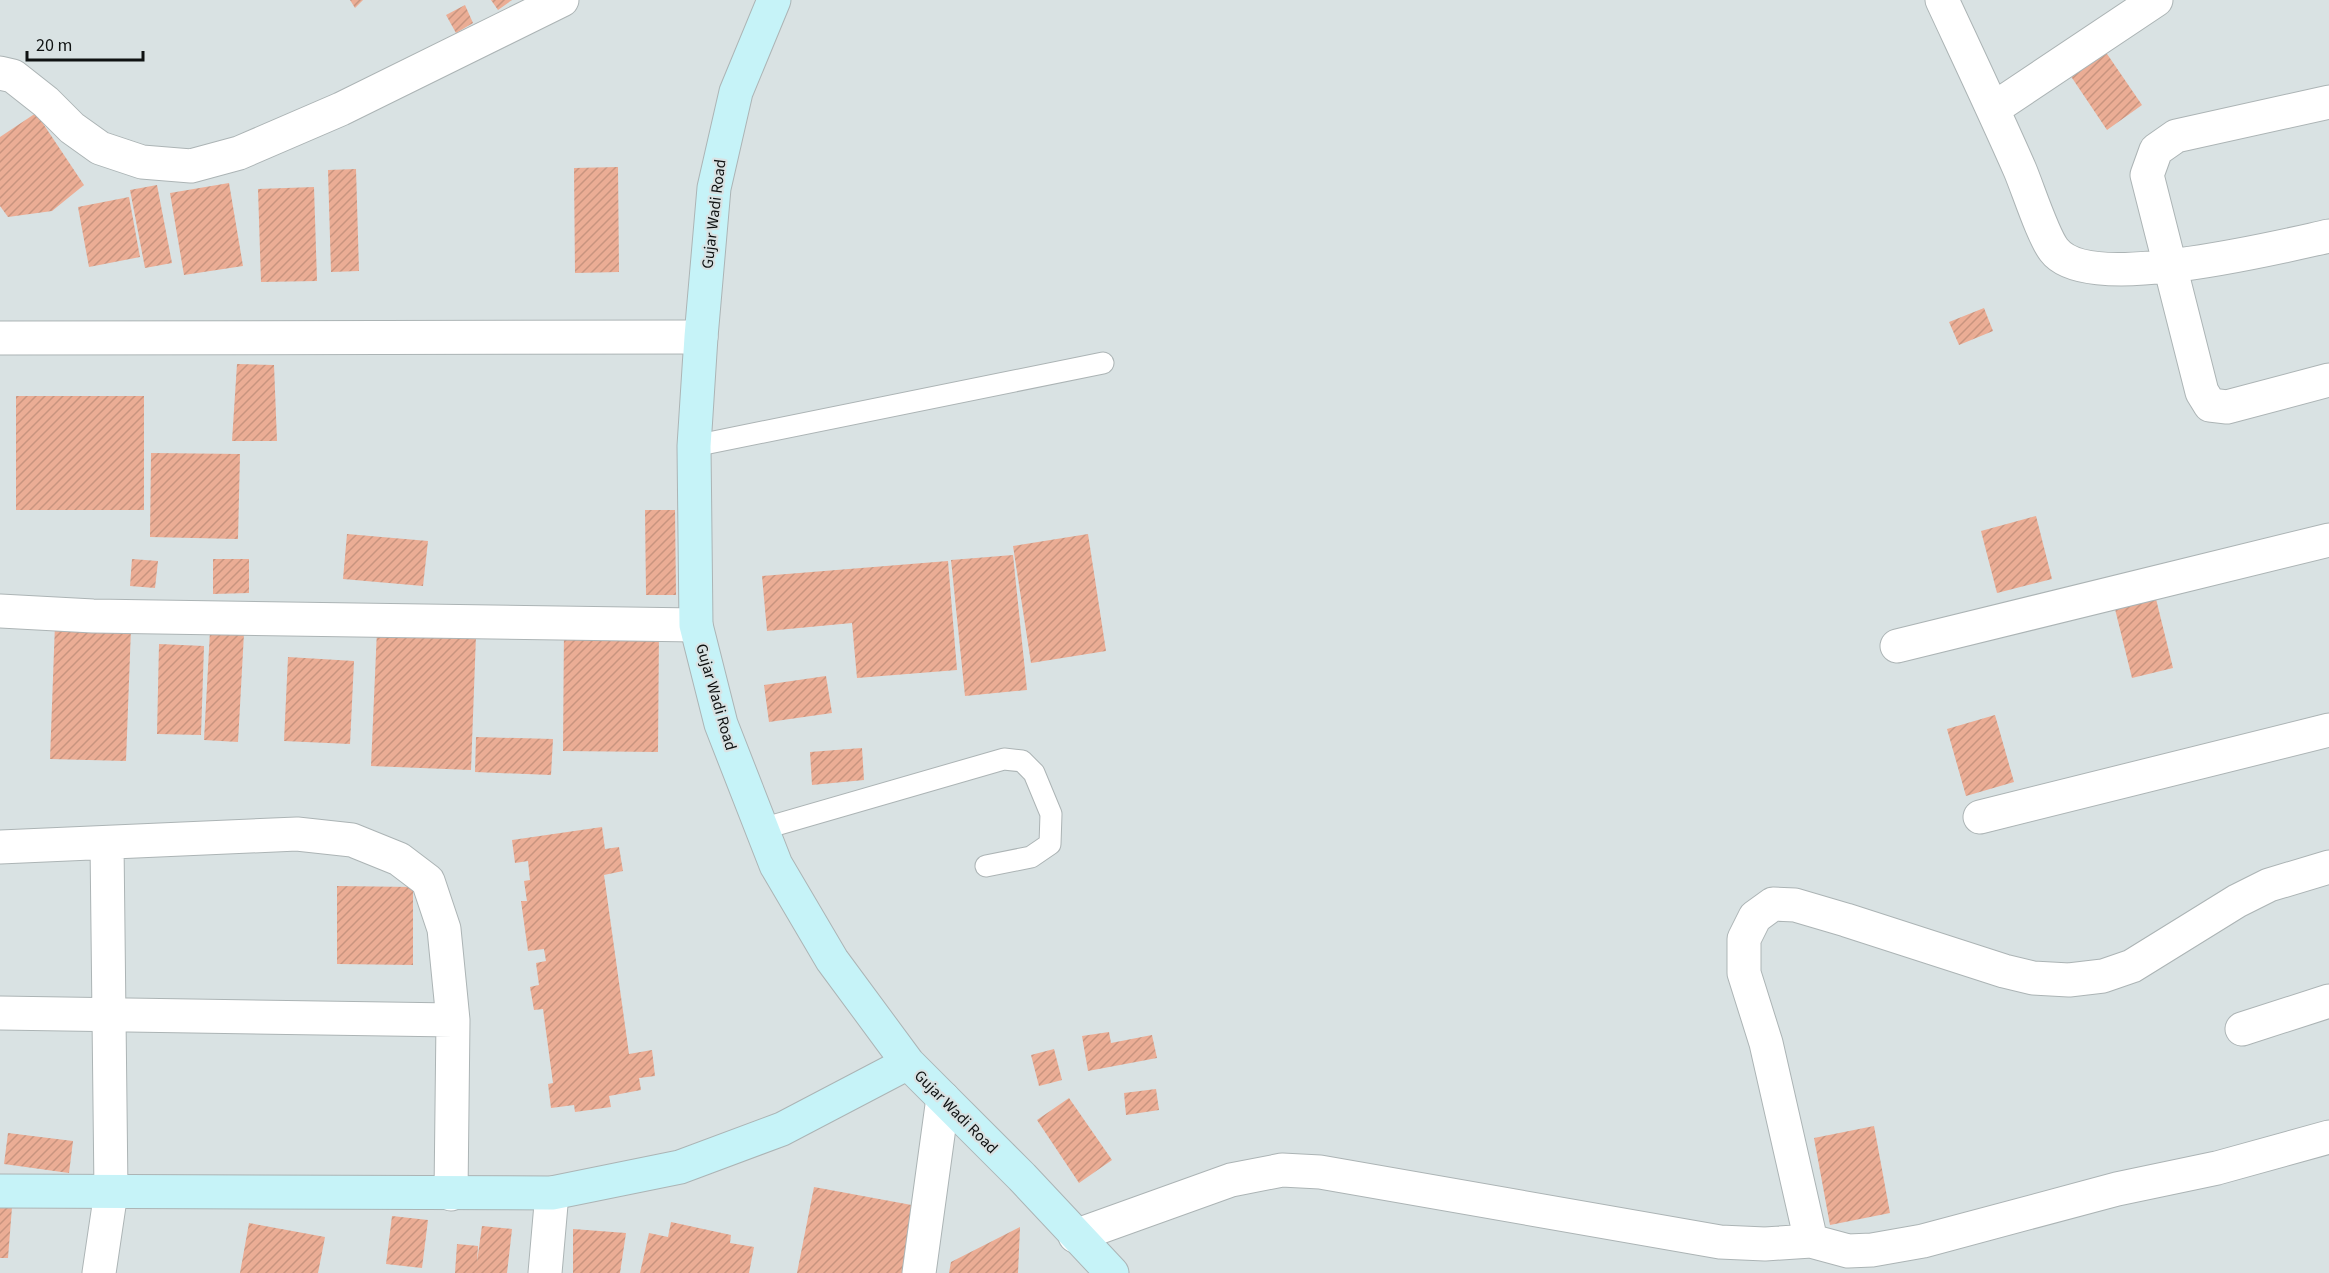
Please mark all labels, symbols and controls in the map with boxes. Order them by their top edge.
scale bar [27,24,142,62]
text: 20 m [36,33,72,58]
street label: Gujar Wadi Road [696,158,732,270]
street label: Gujar Wadi Road [690,641,742,753]
street label: Gujar Wadi Road [909,1065,1003,1159]

